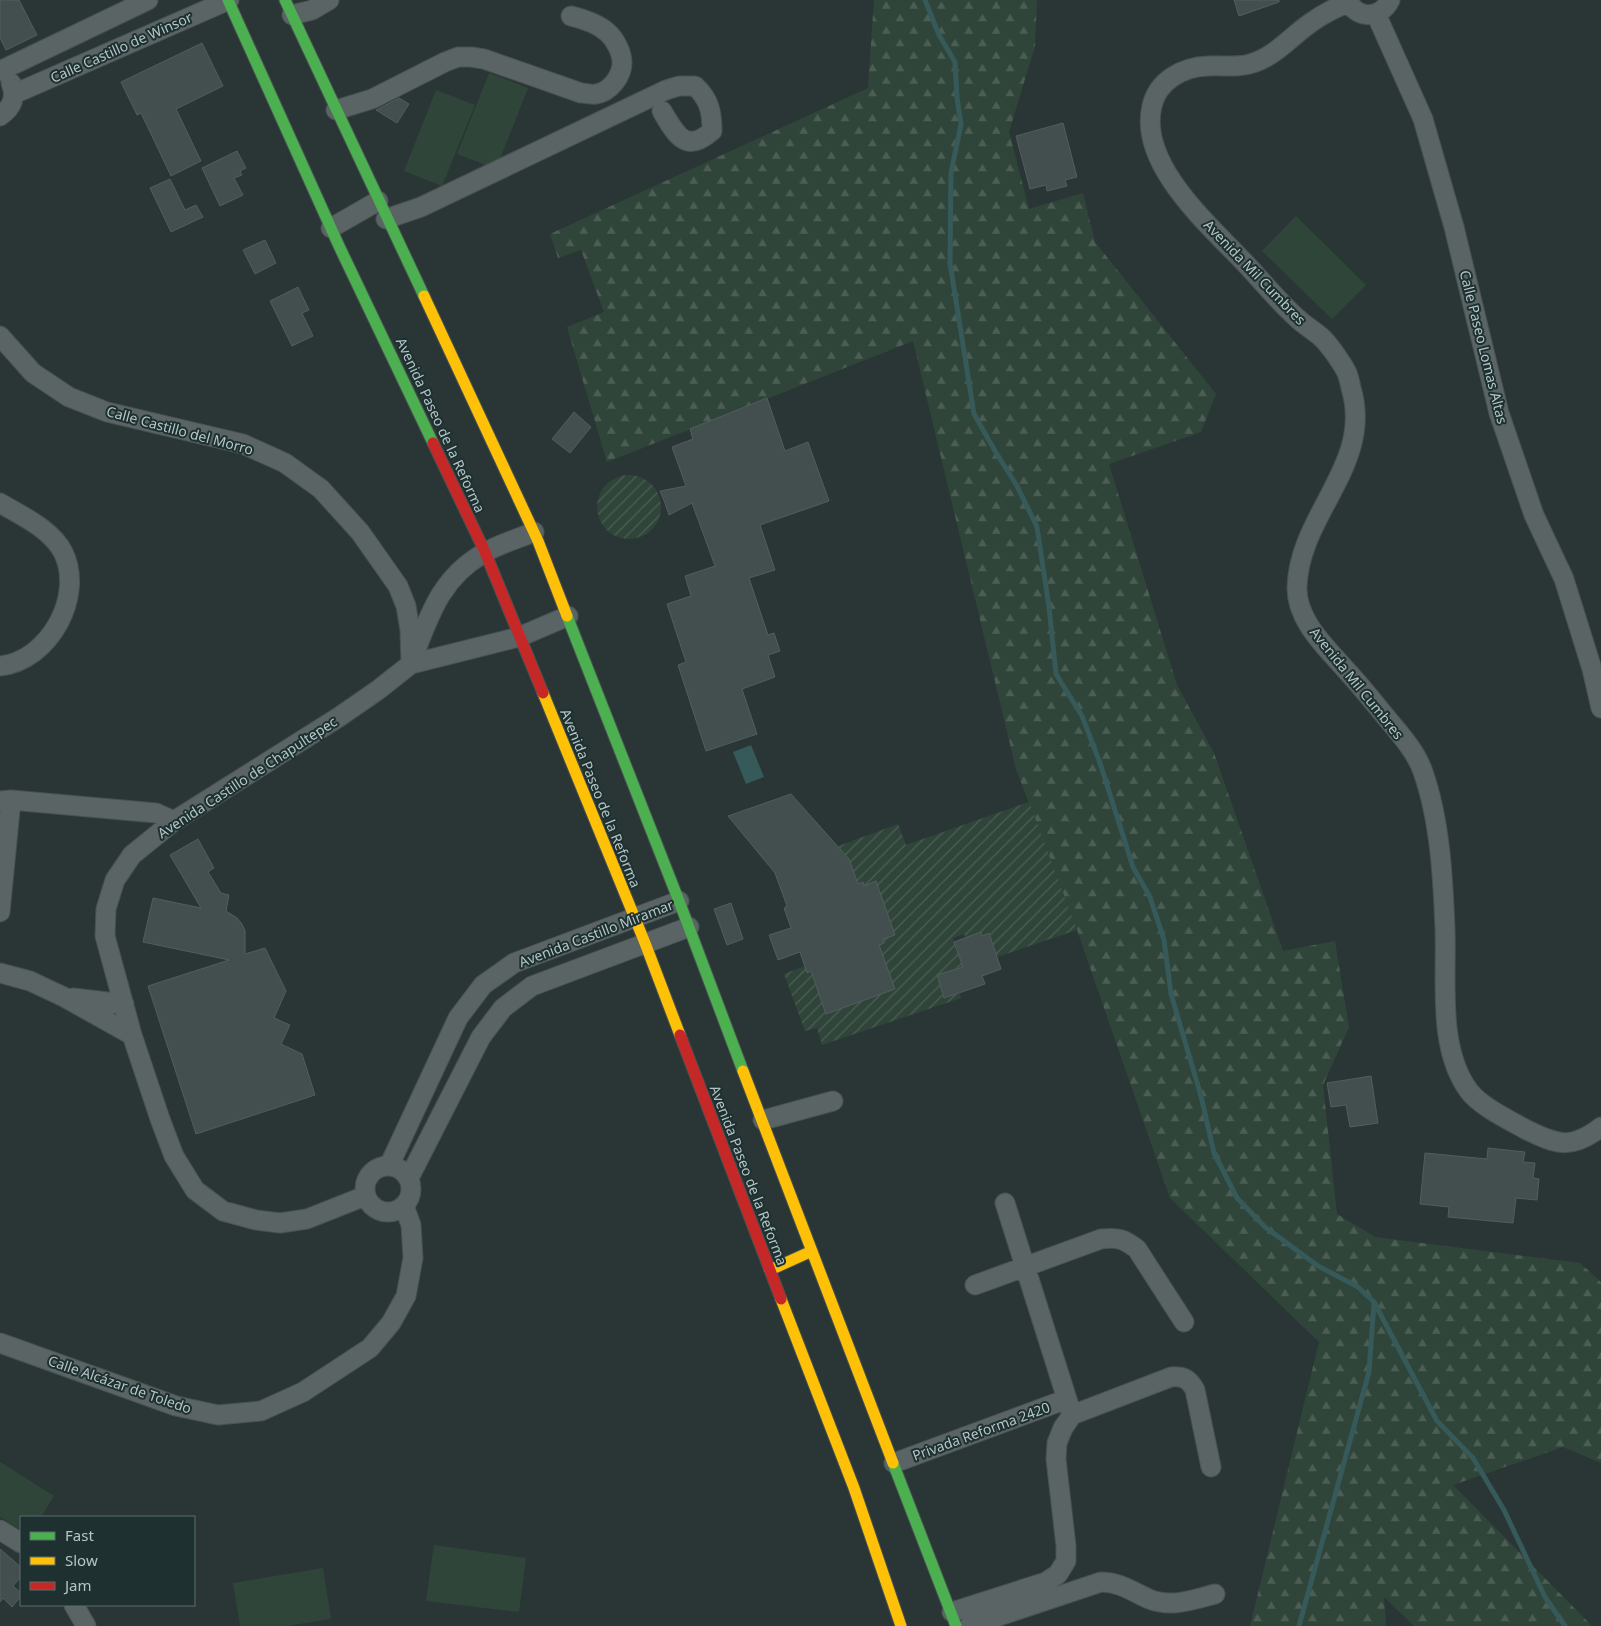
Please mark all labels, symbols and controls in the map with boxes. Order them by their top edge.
street label: Calle Castillo de Winsor [47,7,195,87]
street label: Avenida Mil Cumbres [1200,215,1310,329]
street label: Calle Paseo Lomas Altas [1456,268,1512,426]
street label: Avenida Paseo de la Reforma [392,334,490,516]
street label: Calle Castillo del Morro [104,401,256,459]
street label: Avenida Mil Cumbres [1306,623,1408,743]
street label: Avenida Paseo de la Reforma [556,706,646,890]
street label: Avenida Castillo de Chapultepec [154,712,341,842]
street label: Avenida Castillo Miramar [516,895,676,971]
street label: Avenida Paseo de la Reforma [706,1082,792,1268]
street label: Calle Alcázar de Toledo [46,1351,194,1417]
street label: Privada Reforma 2420 [910,1397,1052,1465]
legend [20,1516,195,1606]
text: Fast [65,1525,94,1545]
text: Slow [65,1550,98,1570]
text: Jam [63,1575,92,1595]

